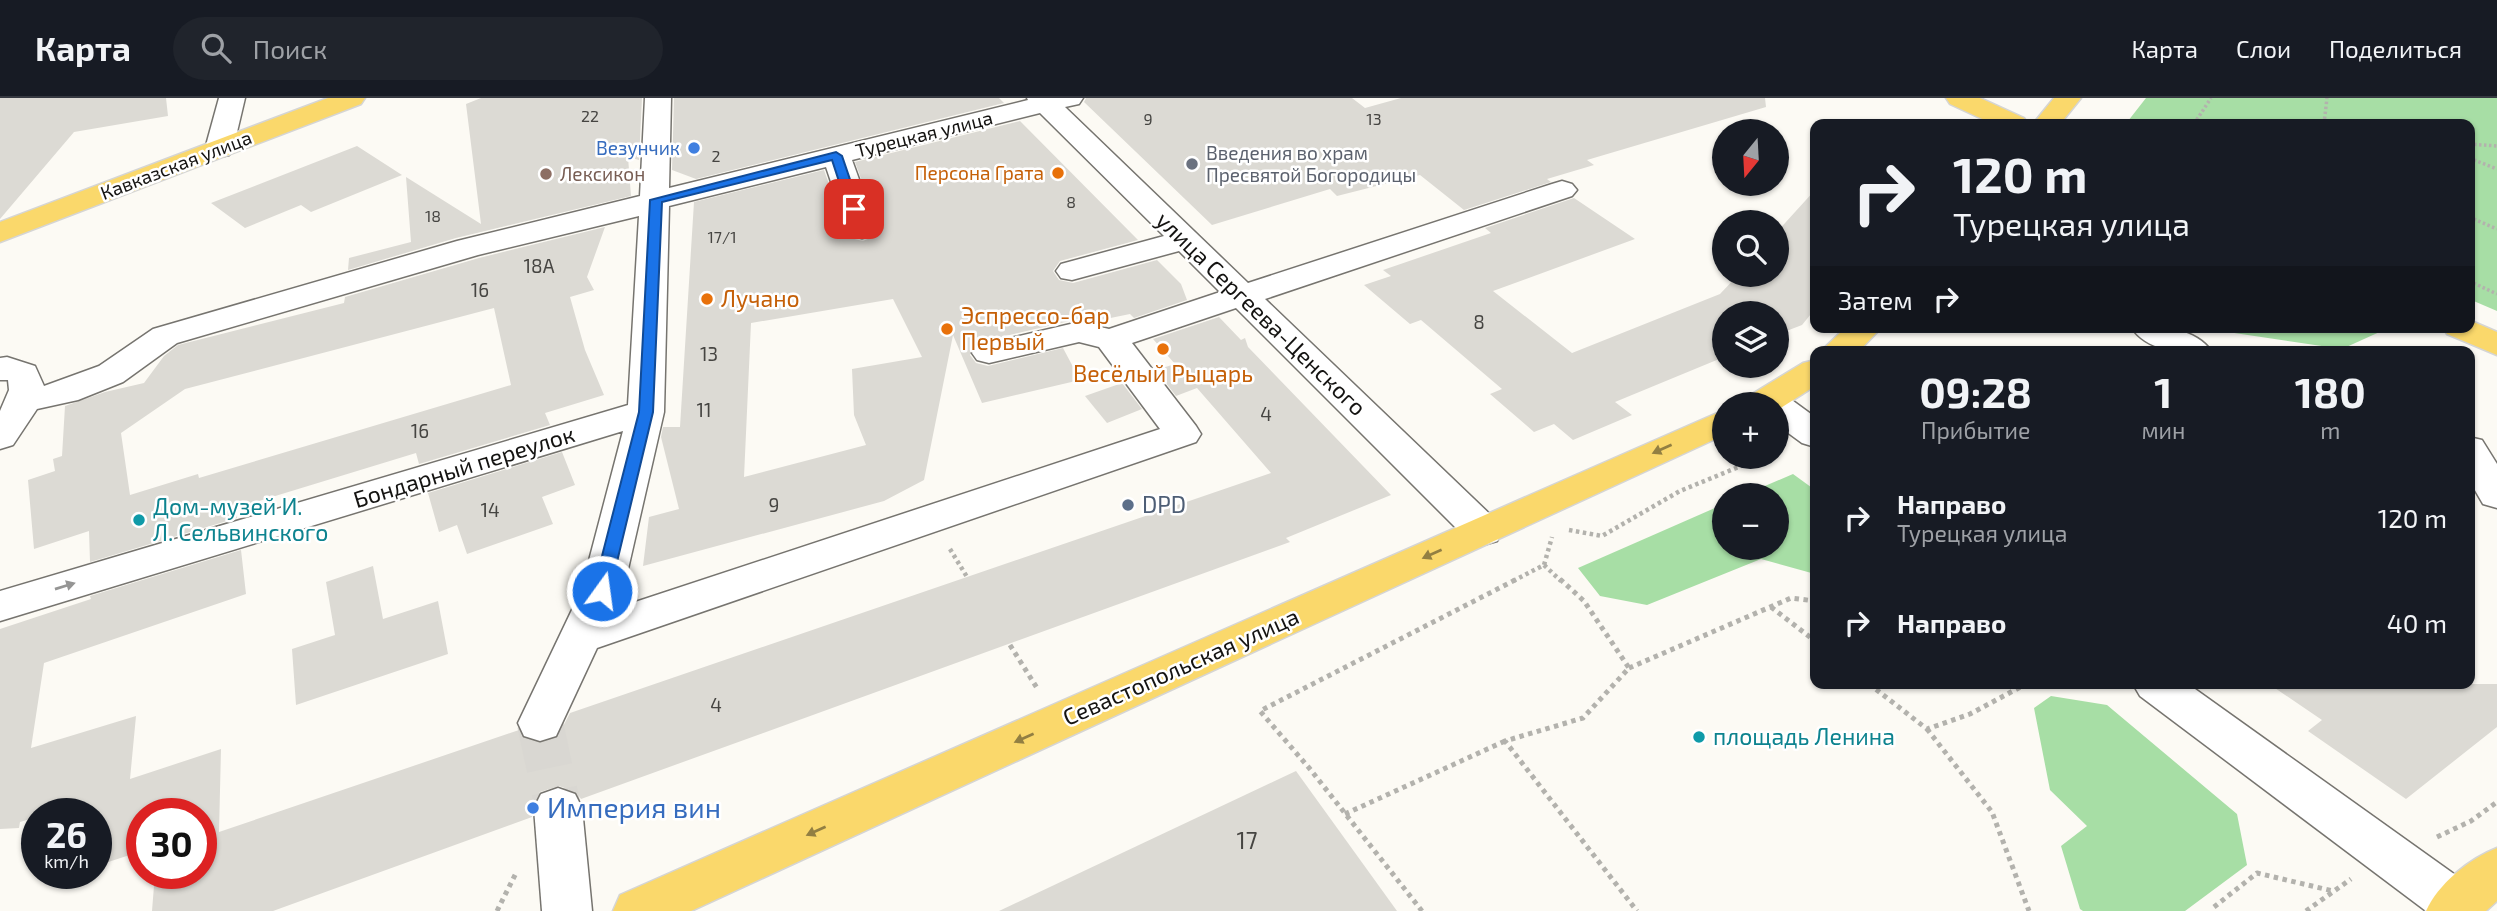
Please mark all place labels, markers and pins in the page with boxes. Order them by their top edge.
place label: Везунчик [596,136,680,160]
marker: Везунчик [686,140,702,156]
place label: Введения во храм Пресвятой Богородицы [1206,141,1416,186]
marker: Введения во храм Пресвятой Богородицы [1184,156,1200,172]
place label: Персона Грата [915,161,1044,184]
place label: Лексикон [560,162,645,185]
marker: Персона Грата [1050,165,1066,181]
marker: Лексикон [538,166,554,182]
pin [824,179,884,239]
place label: Лучано [721,284,800,313]
marker: Лучано [699,291,715,307]
place label: Эспрессо-бар Первый [961,301,1110,355]
marker: Эспрессо-бар Первый [939,321,955,337]
marker: Весёлый Рыцарь [1155,341,1171,357]
place label: Весёлый Рыцарь [1073,359,1253,387]
place label: DPD [1142,490,1186,518]
place label: Дом-музей И. Л. Сельвинского [153,492,328,546]
marker: DPD [1120,497,1136,513]
marker: Дом-музей И. Л. Сельвинского [131,512,147,528]
place label: площадь Ленина [1713,722,1895,750]
marker: площадь Ленина [1691,729,1707,745]
place label: Империя вин [547,790,721,824]
marker: Империя вин [525,800,541,816]

